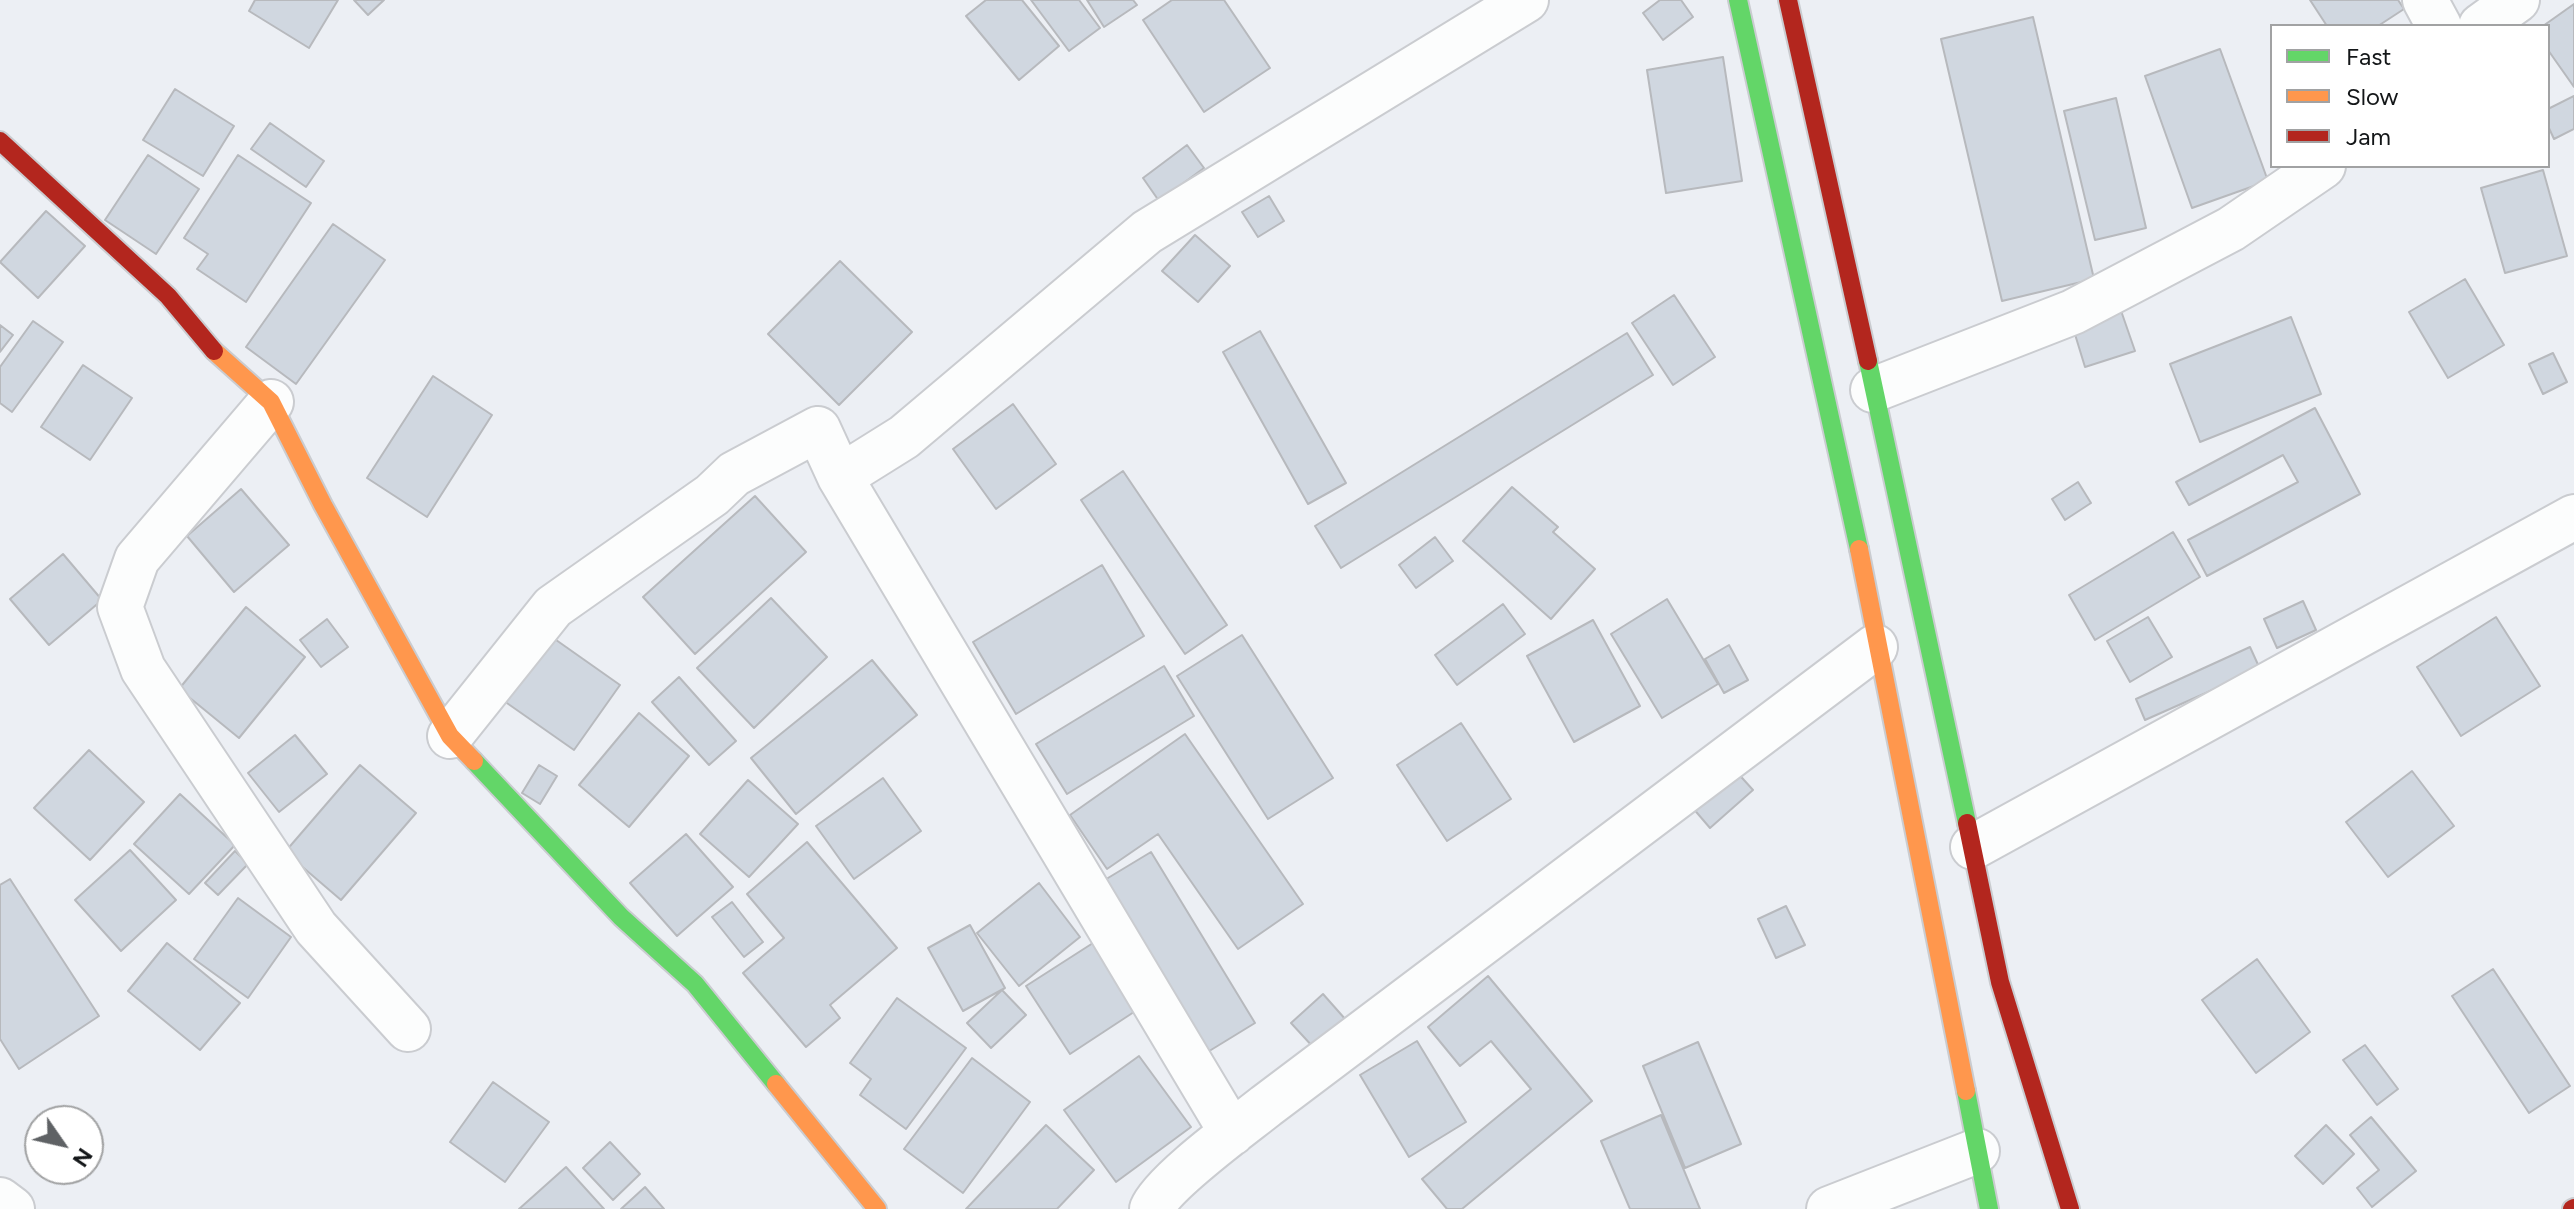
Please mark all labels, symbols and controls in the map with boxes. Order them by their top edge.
legend [2270,24,2550,168]
text: Fast [2346,42,2391,71]
text: Slow [2346,82,2398,111]
text: Jam [2346,122,2391,151]
north arrow [24,1105,104,1185]
text: N [67,1143,99,1172]

